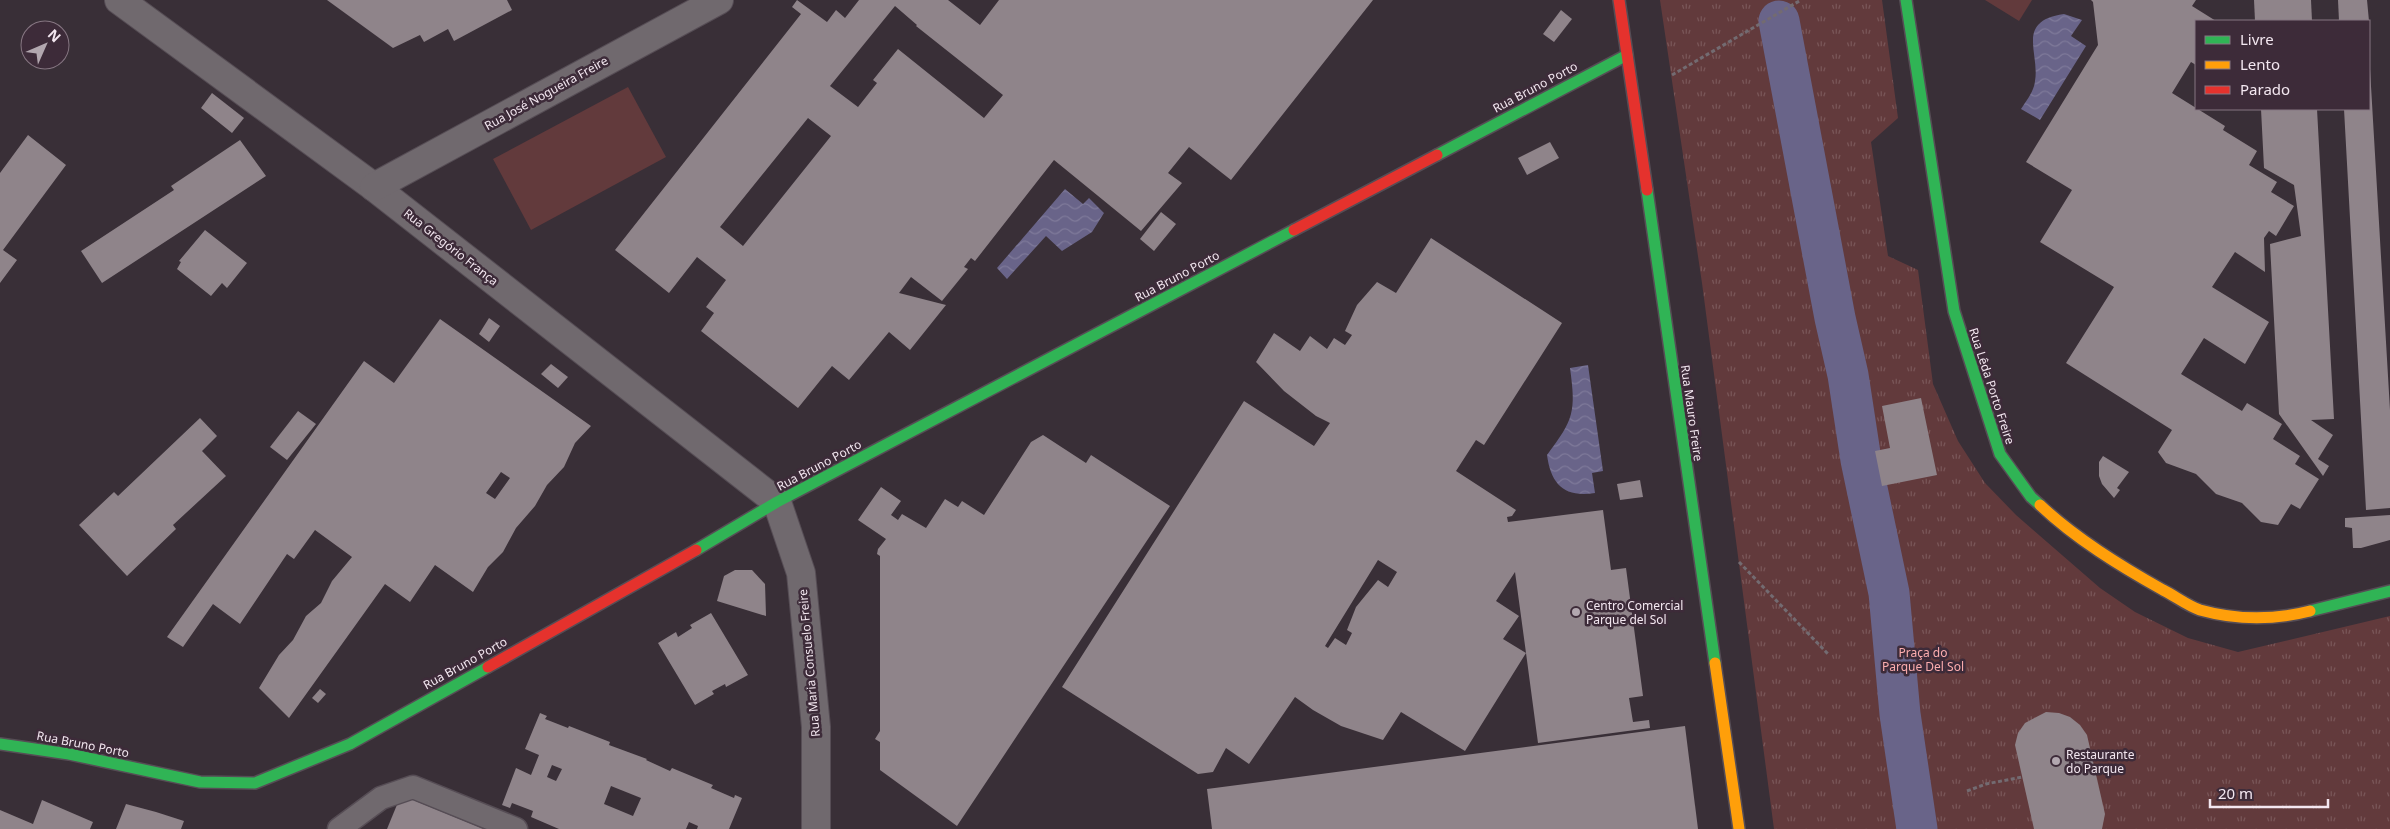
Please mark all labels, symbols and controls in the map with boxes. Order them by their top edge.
north arrow [20,20,70,70]
legend [2195,20,2370,110]
text: N [44,25,65,46]
text: Livre [2240,29,2274,49]
street label: Rua José Nogueira Freire [481,52,611,134]
text: Lento [2240,54,2280,74]
street label: Rua Bruno Porto [1490,57,1580,117]
text: Parado [2240,79,2290,99]
street label: Rua Gregório França [400,205,502,289]
street label: Rua Bruno Porto [1132,246,1222,306]
street label: Rua Lêda Porto Freire [1965,326,2019,447]
street label: Rua Mauro Freire [1677,364,1707,463]
street label: Rua Bruno Porto [774,435,864,495]
street label: Rua Maria Consuelo Freire [794,588,824,738]
place label: Centro Comercial Parque del Sol [1586,597,1683,628]
marker: Centro Comercial Parque del Sol [1570,606,1582,618]
street label: Rua Bruno Porto [420,633,510,693]
park label: Praça do Parque Del Sol [1882,644,1964,675]
street label: Rua Bruno Porto [35,727,131,761]
place label: Restaurante do Parque [2066,746,2135,777]
marker: Restaurante do Parque [2050,755,2062,767]
scale bar [2210,776,2328,808]
text: 20 m [2218,783,2253,803]

